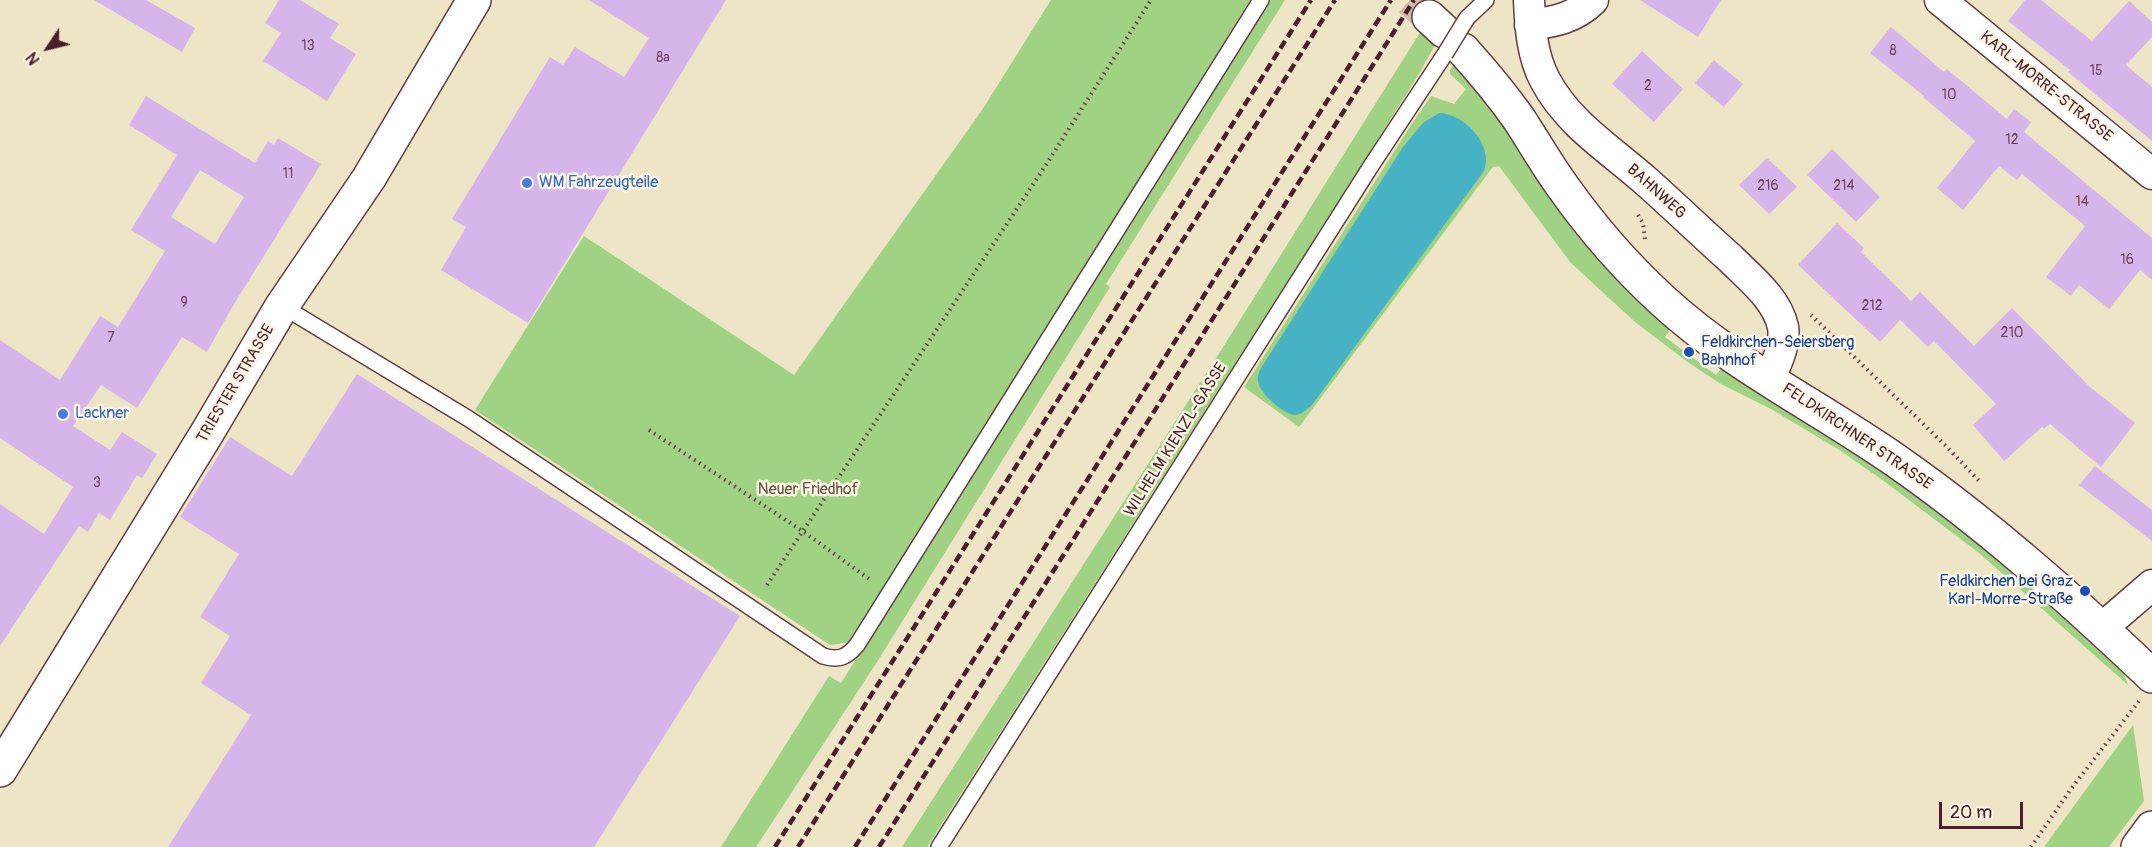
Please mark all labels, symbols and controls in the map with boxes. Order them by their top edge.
north arrow [18,18,78,78]
street label: KARL-MORRE-STRASSE [1976,28,2116,146]
house number: 13 [301,38,315,54]
house number: 8 [1889,43,1897,59]
text: N [22,48,45,69]
house number: 8a [656,50,670,66]
house number: 15 [2089,63,2103,79]
house number: 2 [1644,78,1652,94]
house number: 10 [1941,87,1957,103]
house number: 12 [2005,132,2019,148]
street label: BAHNWEG [1622,160,1690,224]
house number: 11 [283,166,293,182]
place label: WM Fahrzeugteile [539,173,658,193]
marker: WM Fahrzeugteile [520,176,534,190]
house number: 216 [1757,178,1779,194]
house number: 214 [1833,178,1855,194]
house number: 14 [2075,194,2089,210]
house number: 16 [2120,252,2134,268]
house number: 9 [180,295,188,311]
house number: 212 [1861,298,1883,314]
street label: TRIESTER STRASSE [193,321,279,447]
house number: 210 [2001,325,2023,341]
house number: 7 [107,330,115,346]
place label: Feldkirchen-Seiersberg Bahnhof [1701,333,1854,371]
marker: Feldkirchen-Seiersberg Bahnhof [1682,345,1696,359]
street label: WILHELM KIENZL-GASSE [1121,359,1231,521]
street label: FELDKIRCHNER STRASSE [1778,380,1936,494]
place label: Lackner [75,404,129,424]
marker: Lackner [56,407,70,421]
house number: 3 [93,475,101,491]
park label: Neuer Friedhof [758,480,858,500]
place label: Feldkirchen bei Graz Karl-Morre-Straße [1939,572,2073,610]
marker: Feldkirchen bei Graz Karl-Morre-Straße [2078,584,2092,598]
scale bar [1942,790,2026,828]
text: 20 m [1950,801,1992,824]

